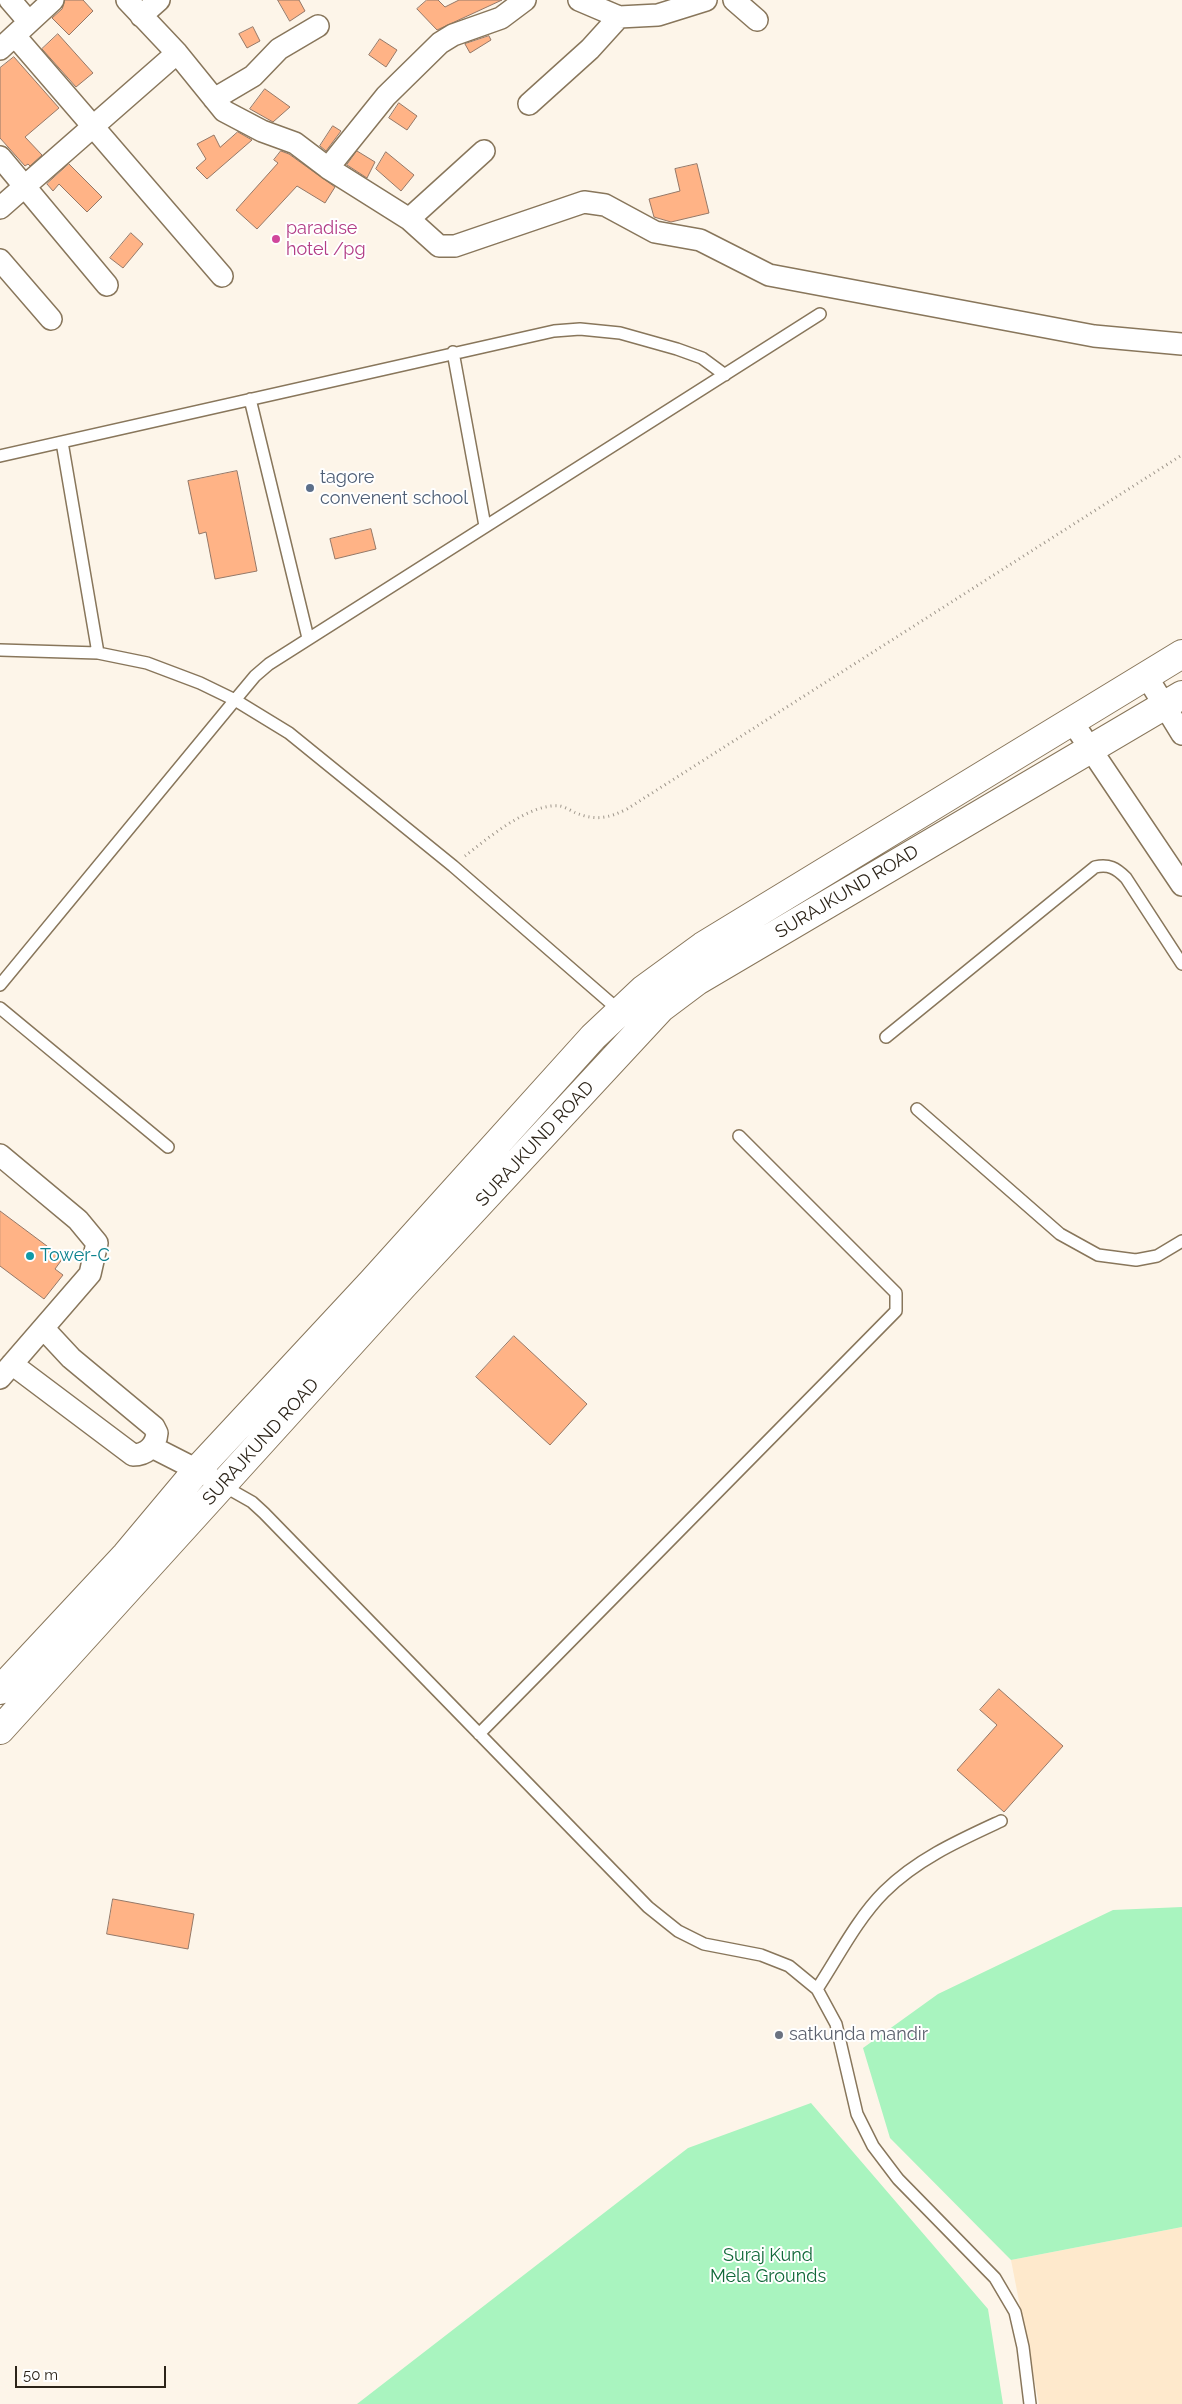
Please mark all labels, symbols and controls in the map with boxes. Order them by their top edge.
place label: paradise hotel /pg [286,218,366,260]
marker: paradise hotel /pg [270,233,282,245]
place label: tagore convenent school [320,467,468,509]
marker: tagore convenent school [304,482,316,494]
street label: SURAJKUND ROAD [771,841,923,943]
street label: SURAJKUND ROAD [471,1077,599,1211]
place label: Tower-C [40,1245,110,1267]
marker: Tower-C [24,1250,36,1262]
street label: SURAJKUND ROAD [198,1374,324,1510]
place label: satkunda mandir [789,2024,928,2046]
marker: satkunda mandir [773,2029,785,2041]
park label: Suraj Kund Mela Grounds [710,2245,826,2288]
scale bar [18,2356,169,2388]
text: 50 m [23,2366,58,2384]

